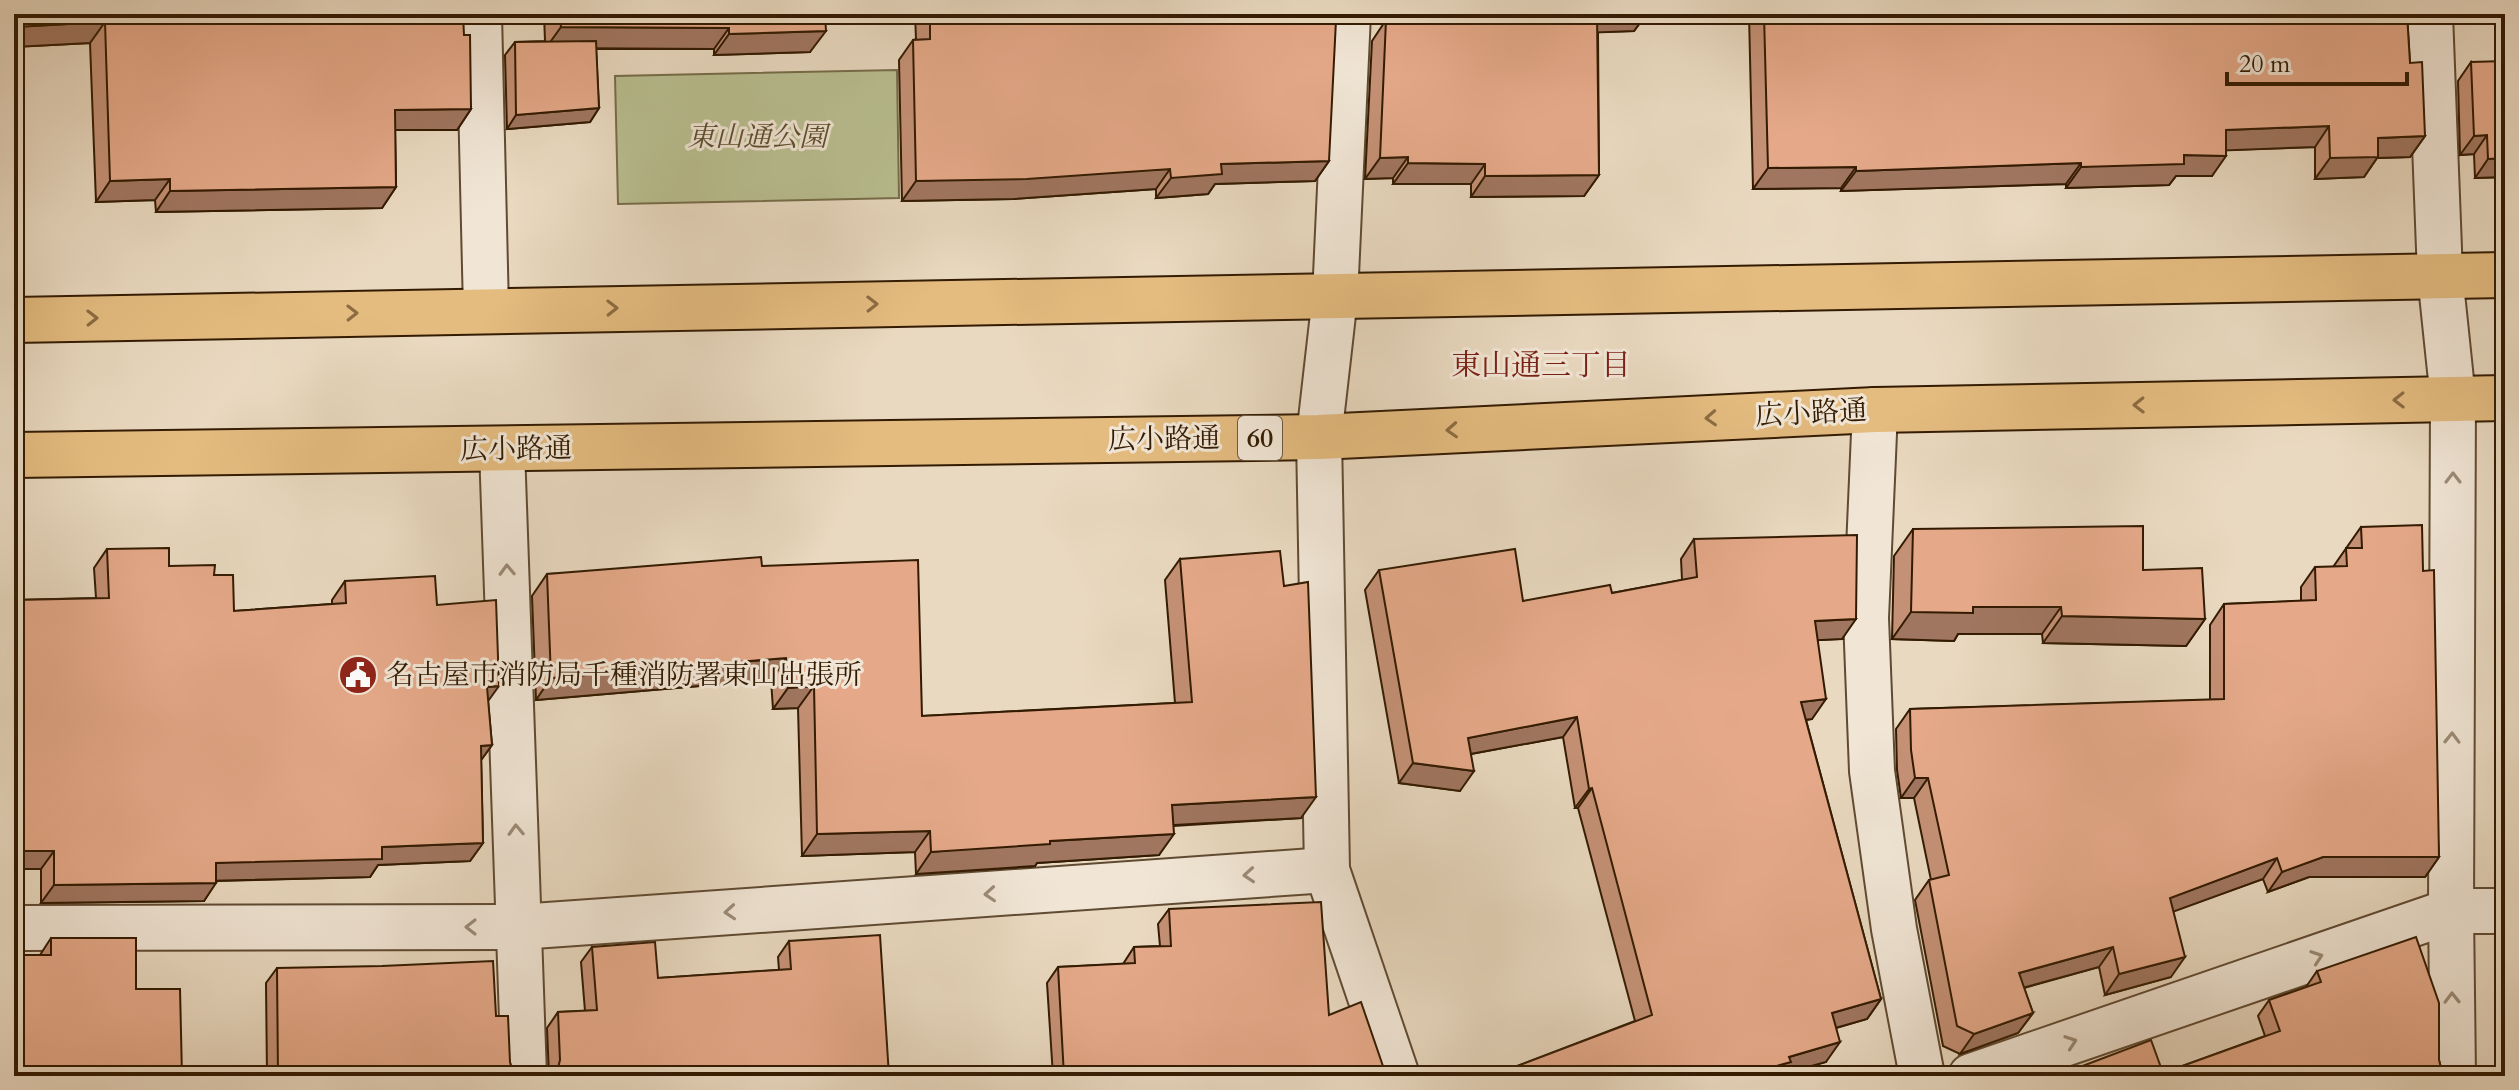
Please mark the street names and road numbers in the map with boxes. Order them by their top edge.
street label: 広小路通 [1754,391,1868,435]
road number: 60 [1238,416,1282,460]
street label: 広小路通 [1108,419,1220,459]
street label: 広小路通 [460,429,572,469]

